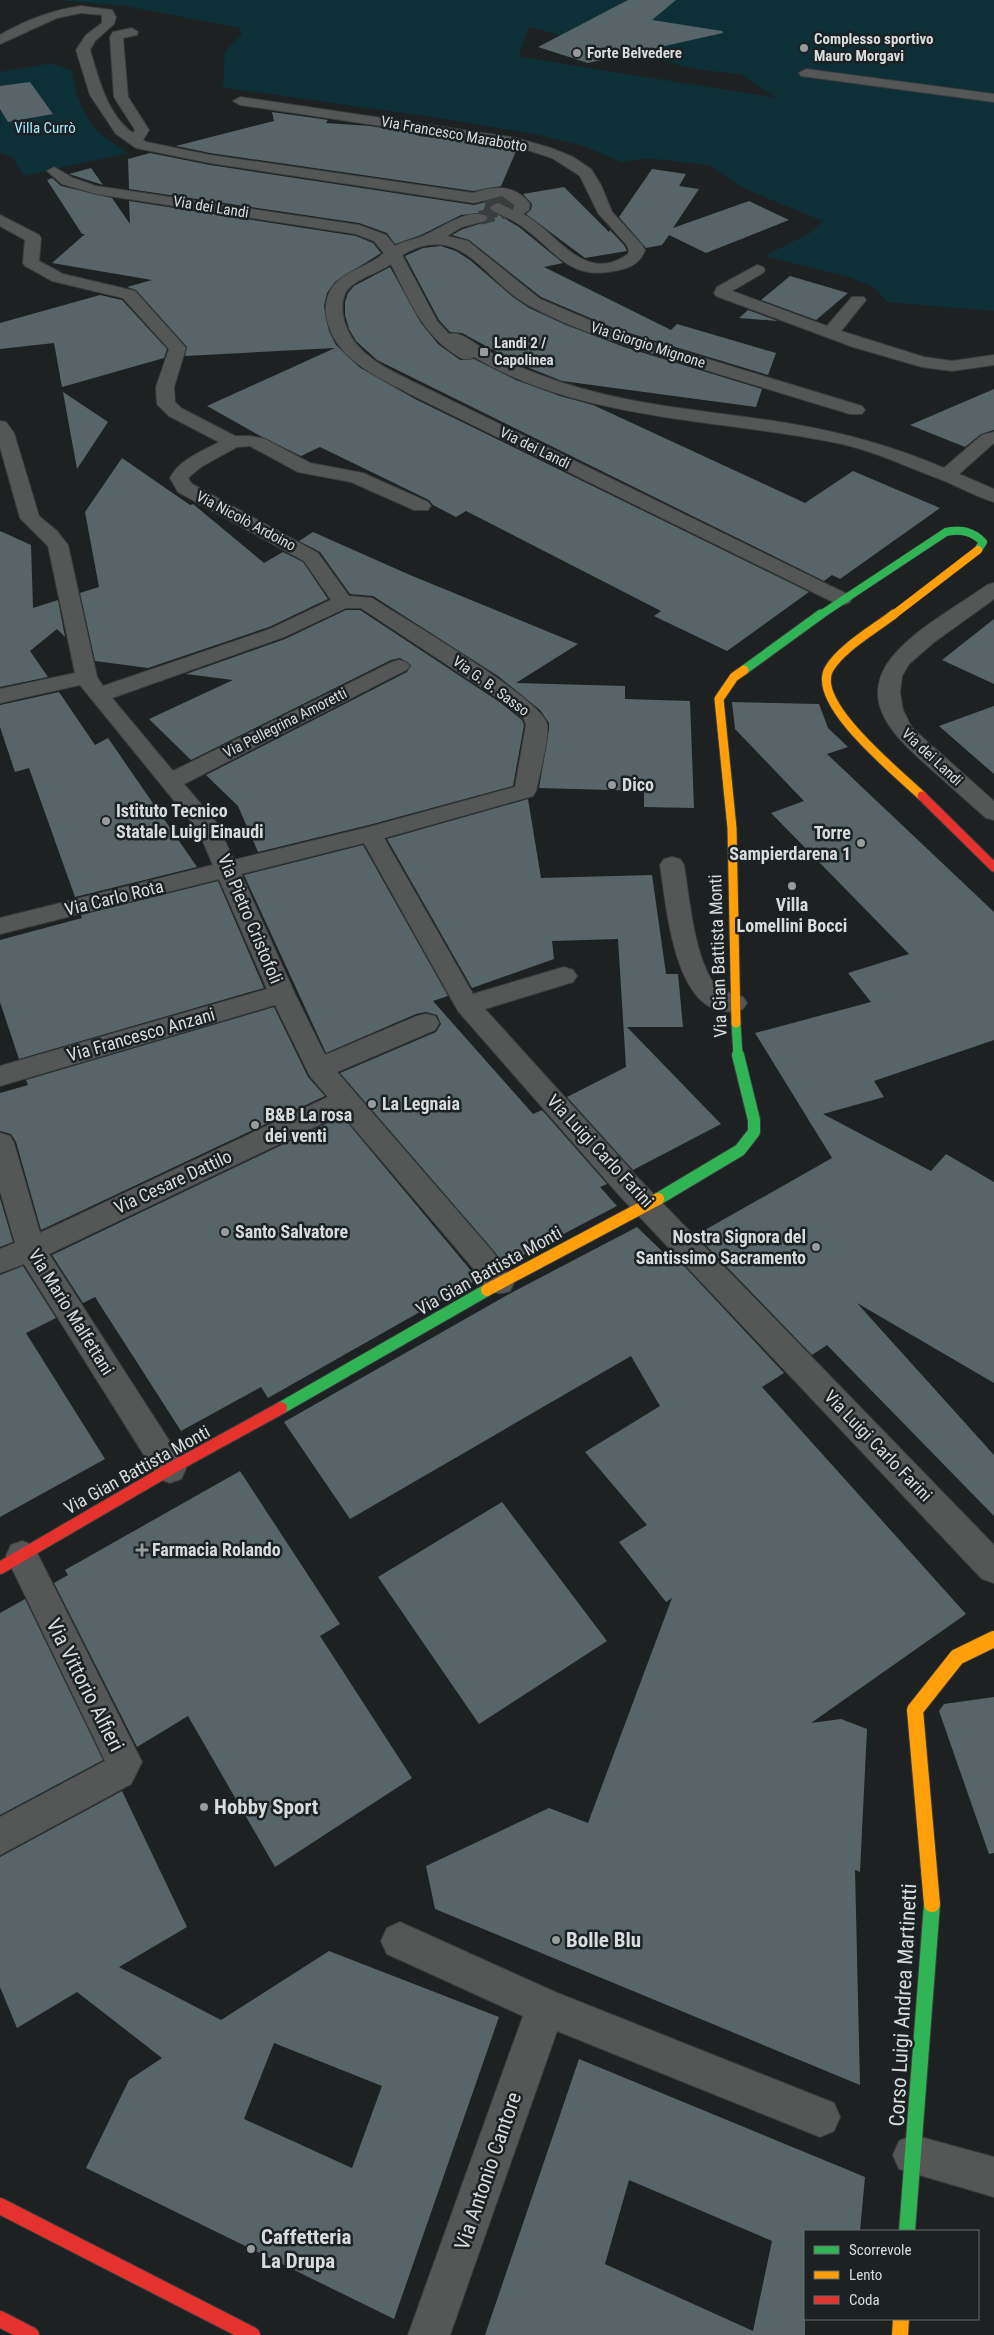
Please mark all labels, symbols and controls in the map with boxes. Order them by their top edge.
place label: Complesso sportivo Mauro Morgavi [814,30,934,65]
marker: Complesso sportivo Mauro Morgavi [798,42,810,54]
place label: Forte Belvedere [587,44,682,62]
marker: Forte Belvedere [571,47,583,59]
street label: Via Francesco Marabotto [380,112,528,156]
park label: Villa Currò [14,119,76,137]
street label: Via dei Landi [172,192,250,222]
street label: Via Giorgio Mignone [588,318,708,372]
place label: Landi 2 / Capolinea [494,334,554,369]
marker: Landi 2 / Capolinea [478,346,490,358]
street label: Via dei Landi [497,423,573,473]
street label: Via Nicolò Ardoino [193,487,299,555]
street label: Via G. B. Sasso [449,652,533,720]
street label: Via Pellegrina Amoretti [220,684,350,762]
street label: Via dei Landi [898,724,966,790]
place label: Dico [622,774,654,795]
marker: Dico [606,779,618,791]
place label: Istituto Tecnico Statale Luigi Einaudi [116,800,264,842]
marker: Istituto Tecnico Statale Luigi Einaudi [100,815,112,827]
place label: Torre Sampierdarena 1 [729,822,851,864]
marker: Torre Sampierdarena 1 [855,837,867,849]
street label: Via Pietro Cristofoli [214,851,287,987]
street label: Via Gian Battista Monti [704,874,731,1038]
street label: Via Carlo Rota [62,875,165,920]
marker: Villa Lomellini Bocci [786,880,798,892]
place label: Villa Lomellini Bocci [737,894,847,936]
street label: Via Francesco Anzani [65,1003,217,1066]
street label: Via Luigi Carlo Farini [543,1090,658,1211]
place label: La Legnaia [382,1093,460,1114]
marker: La Legnaia [366,1098,378,1110]
place label: B&B La rosa dei venti [265,1104,352,1146]
marker: B&B La rosa dei venti [249,1119,261,1131]
street label: Via Cesare Dattilo [111,1145,235,1218]
place label: Santo Salvatore [235,1221,349,1242]
street label: Via Gian Battista Monti [412,1222,565,1319]
marker: Santo Salvatore [219,1226,231,1238]
place label: Nostra Signora del Santissimo Sacramento [636,1226,806,1268]
marker: Nostra Signora del Santissimo Sacramento [810,1241,822,1253]
street label: Via Mario Malfettani [24,1245,119,1379]
street label: Via Luigi Carlo Farini [820,1386,937,1506]
street label: Via Gian Battista Monti [60,1421,213,1518]
place label: Farmacia Rolando [152,1539,281,1560]
marker: Farmacia Rolando [136,1544,148,1556]
street label: Via Vittorio Alfieri [41,1615,129,1755]
place label: Hobby Sport [214,1795,318,1819]
marker: Hobby Sport [198,1801,210,1813]
street label: Corso Luigi Andrea Martinetti [885,1883,921,2127]
place label: Bolle Blu [566,1928,641,1952]
marker: Bolle Blu [550,1934,562,1946]
street label: Via Antonio Cantore [450,2089,526,2253]
place label: Caffetteria La Drupa [261,2225,352,2273]
legend [804,2230,979,2320]
text: Scorrevole [849,2241,911,2259]
marker: Caffetteria La Drupa [245,2243,257,2255]
text: Lento [849,2266,882,2284]
text: Coda [849,2291,880,2309]

